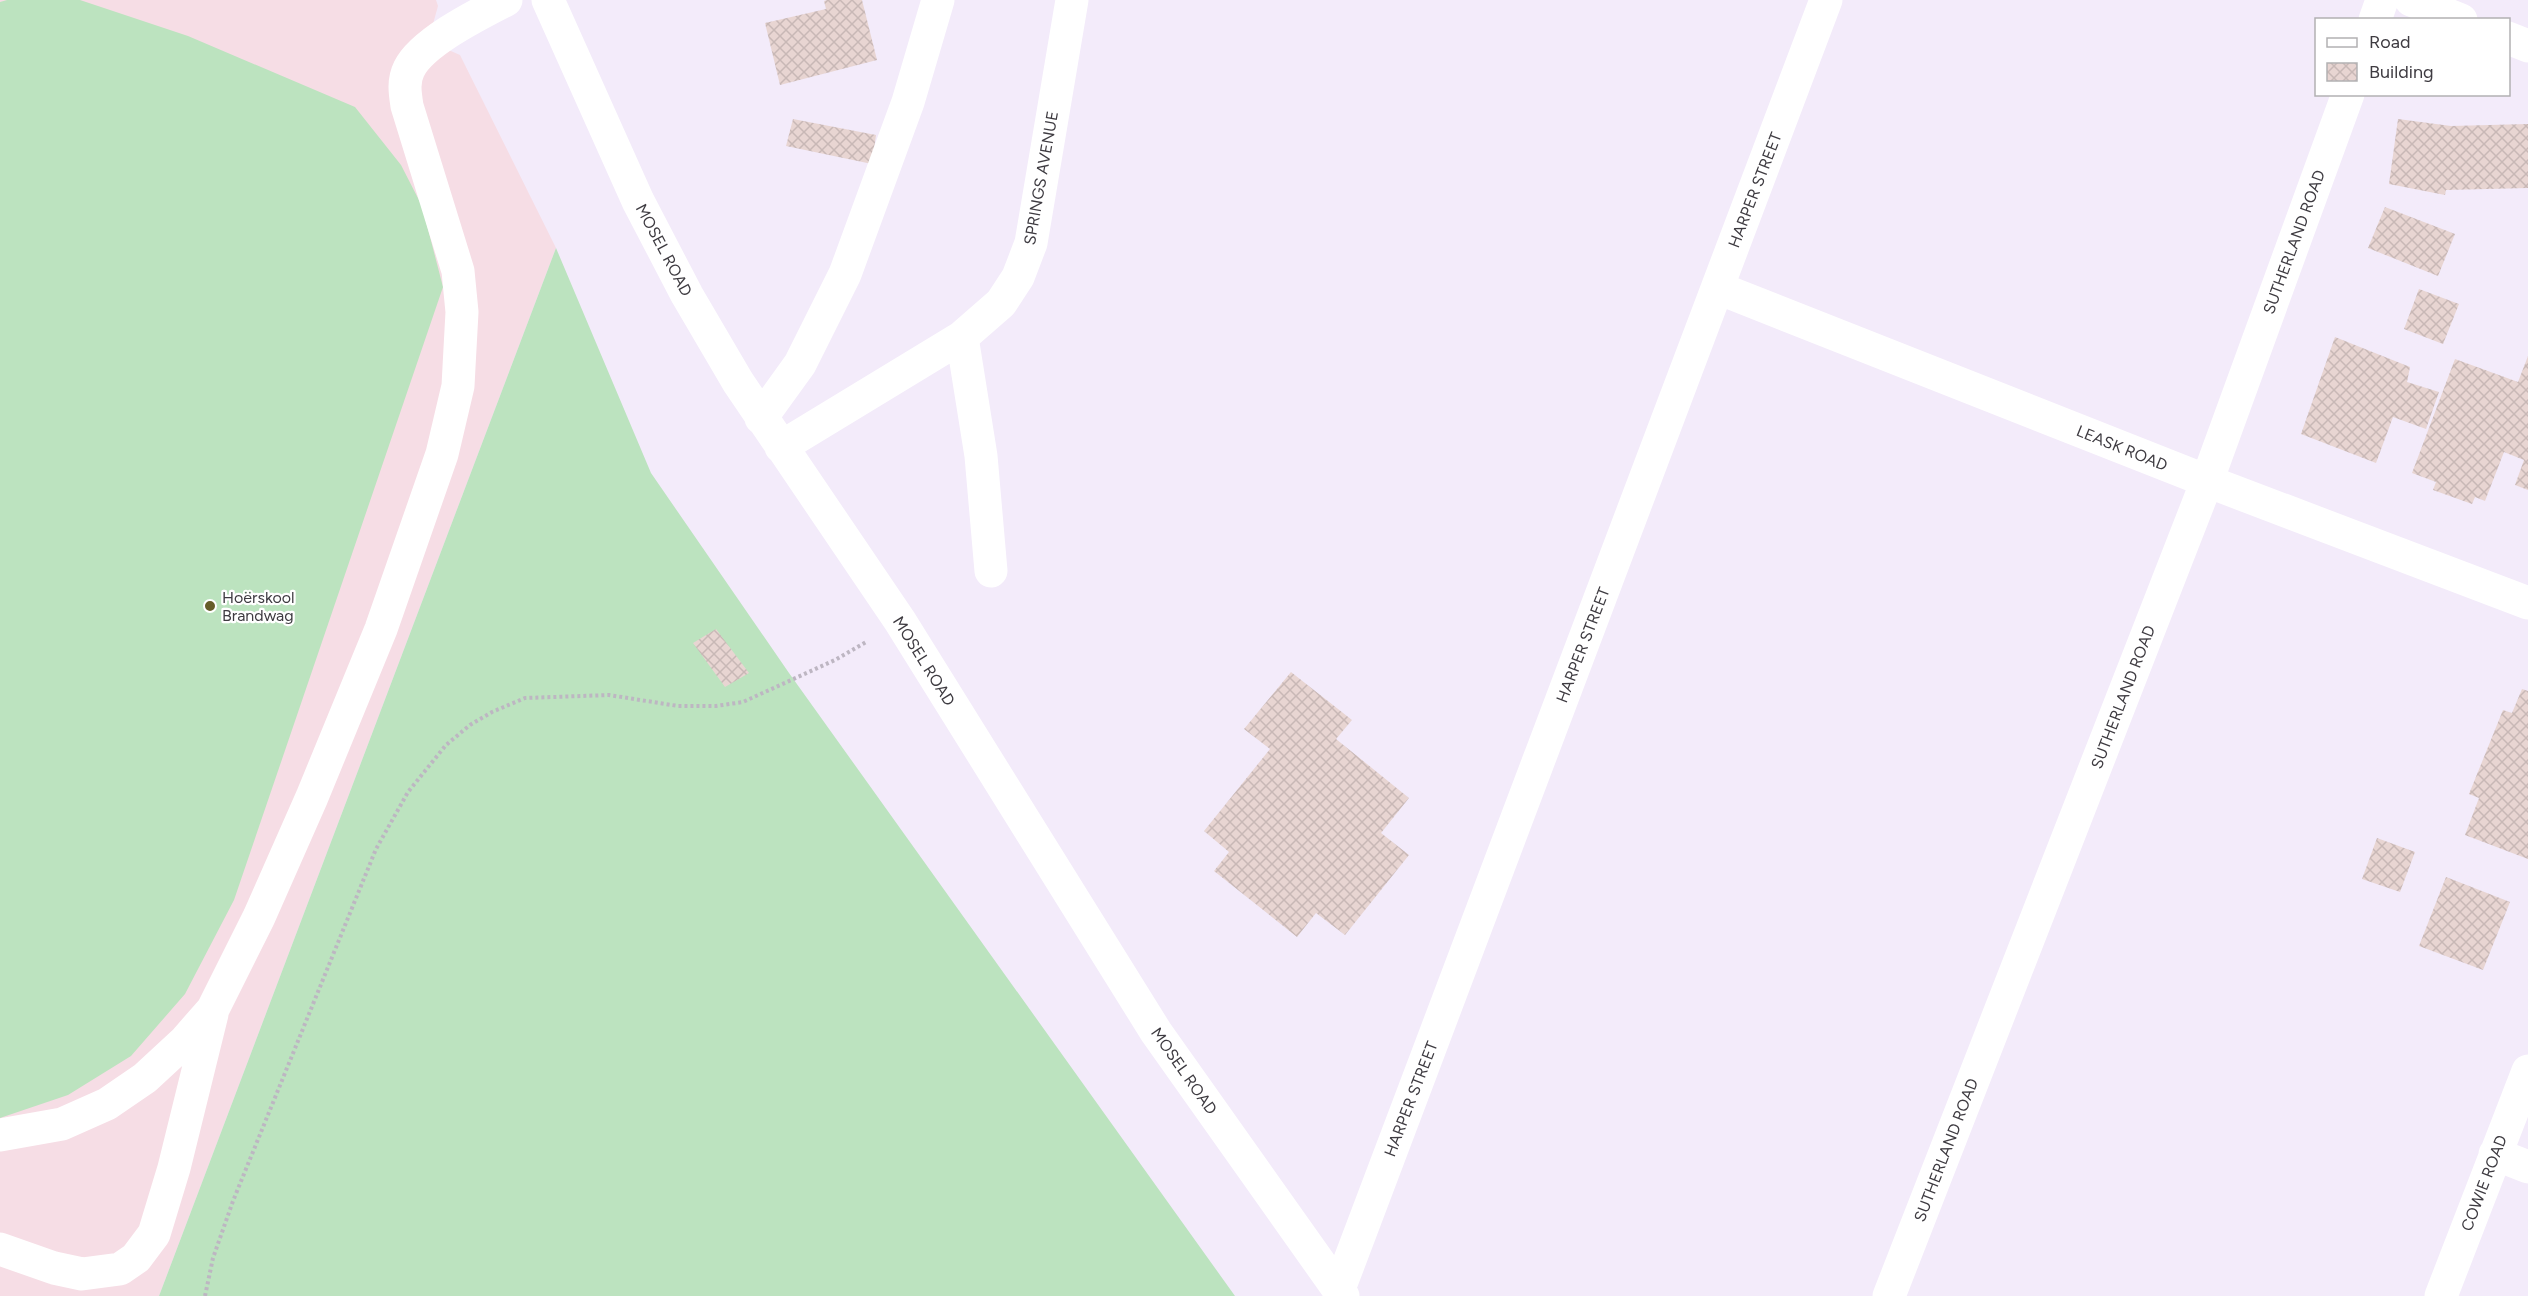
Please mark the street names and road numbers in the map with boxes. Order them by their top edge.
street label: SPRINGS AVENUE [1020,110,1062,246]
street label: HARPER STREET [1724,129,1786,250]
street label: SUTHERLAND ROAD [2259,167,2329,317]
street label: MOSEL ROAD [632,201,696,299]
street label: LEASK ROAD [2074,421,2170,475]
street label: HARPER STREET [1552,584,1614,705]
street label: MOSEL ROAD [889,613,959,709]
street label: SUTHERLAND ROAD [2087,623,2159,771]
street label: MOSEL ROAD [1147,1024,1221,1118]
street label: HARPER STREET [1380,1038,1442,1159]
street label: SUTHERLAND ROAD [1910,1076,1982,1224]
street label: COWIE ROAD [2457,1132,2511,1234]

